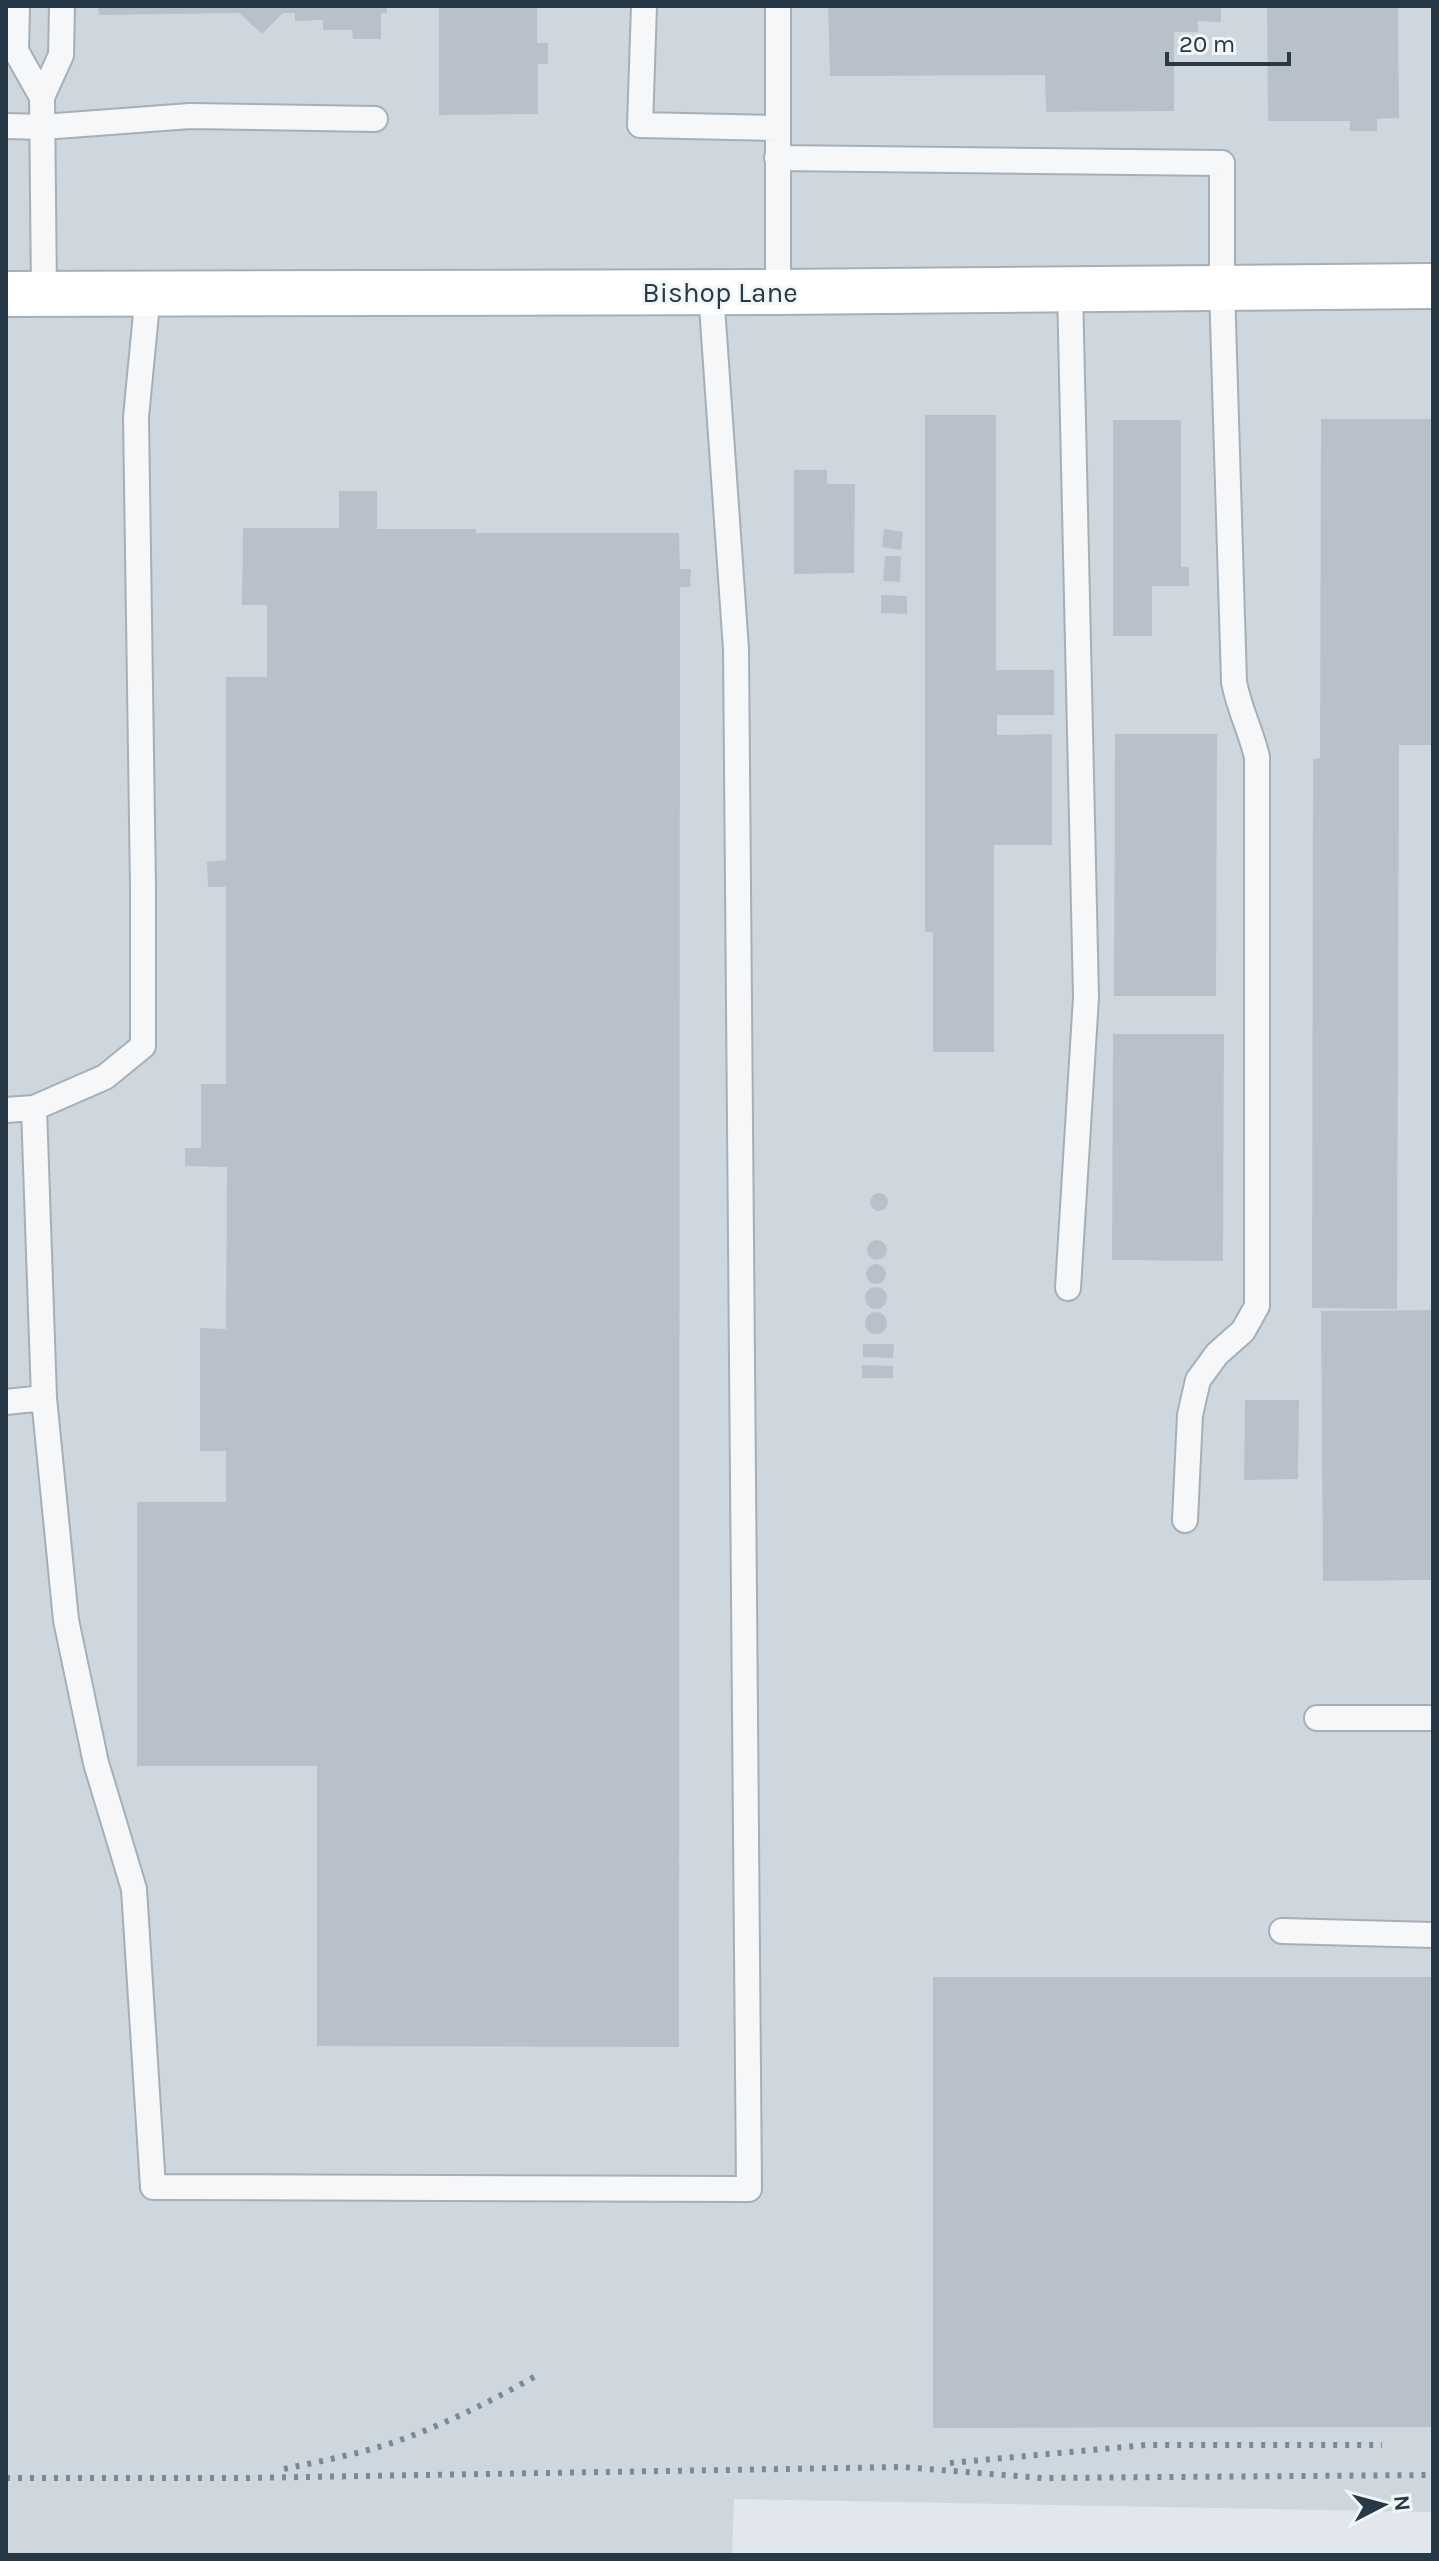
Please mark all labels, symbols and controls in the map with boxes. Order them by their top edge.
scale bar [1167,16,1289,66]
text: 20 m [1179,30,1235,58]
street label: Bishop Lane [642,276,798,309]
north arrow [1343,2465,1423,2545]
text: N [1388,2494,1416,2512]

